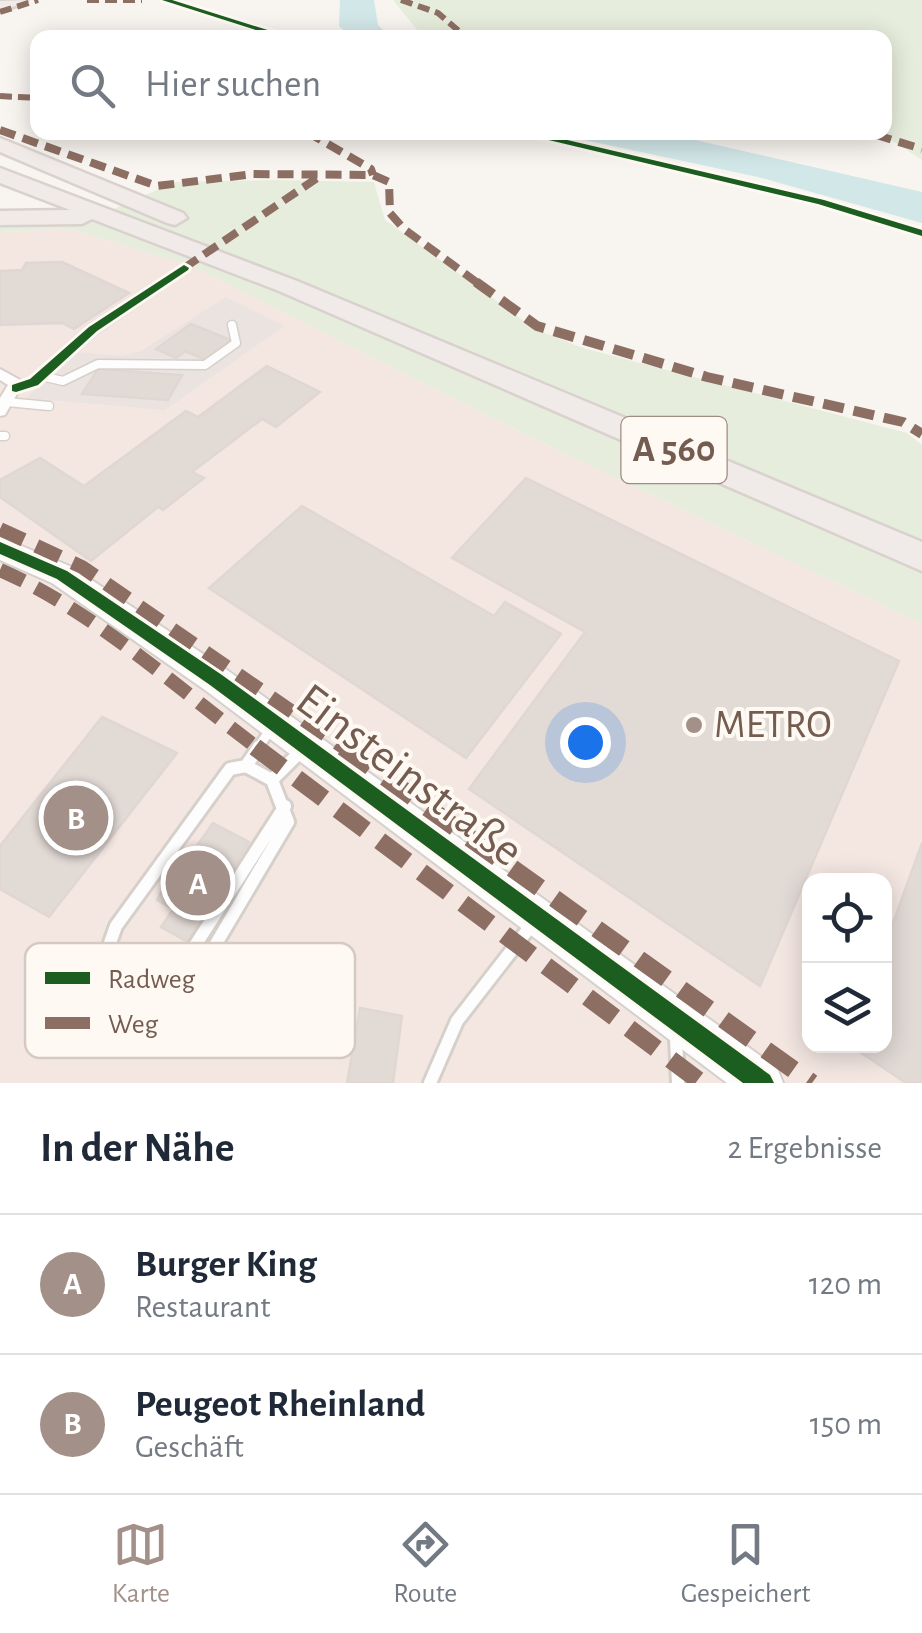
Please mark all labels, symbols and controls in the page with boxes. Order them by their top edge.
search box [30,30,892,140]
icon: search [65,58,120,113]
text: Hier suchen [145,66,321,104]
road number: A 560 [622,417,726,483]
street label: Einsteinstraße [287,676,531,876]
place label: METRO [714,705,832,745]
marker: METRO [683,714,705,736]
your location [560,717,611,768]
pin: B [44,780,108,856]
pin: A [166,846,230,920]
map controls [802,873,892,1053]
button: locate [802,873,892,963]
legend [25,943,355,1058]
button: layers [802,963,892,1053]
text: Radweg [108,966,195,994]
text: Weg [108,1011,158,1039]
text: In der Nähe [40,1127,235,1169]
text: 2 Ergebnisse [728,1132,882,1164]
text: Burger King [135,1246,317,1284]
text: A [63,1268,82,1300]
text: 120 m [809,1268,882,1300]
text: Restaurant [135,1291,270,1323]
text: Peugeot Rheinland [135,1386,425,1424]
text: B [63,1408,82,1440]
text: 150 m [810,1408,882,1440]
text: Geschäft [135,1431,244,1463]
tab: Karte [112,1517,170,1611]
tab: Route [393,1517,457,1611]
tab: Gespeichert [681,1517,810,1611]

